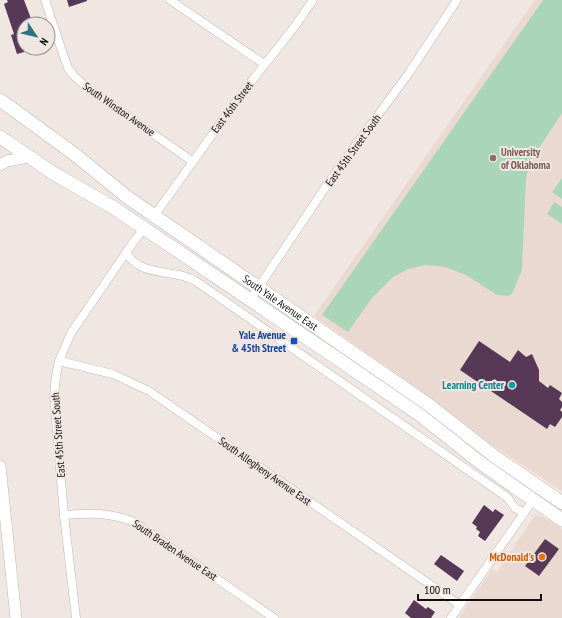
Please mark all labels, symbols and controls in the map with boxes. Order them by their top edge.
north arrow [16,16,56,56]
text: N [37,35,52,48]
street label: East 46th Street [208,78,256,136]
street label: South Winston Avenue [80,79,158,139]
street label: East 45th Street South [322,111,384,189]
place label: University of Oklahoma [501,145,551,172]
marker: University of Oklahoma [488,153,498,163]
street label: South Yale Avenue East [240,272,321,333]
place label: Yale Avenue & 45th Street [232,328,287,355]
marker: Yale Avenue & 45th Street [289,336,299,346]
place label: Learning Center [442,378,505,392]
marker: Learning Center [507,380,517,390]
street label: East 45th Street South [48,392,68,478]
street label: South Allegheny Avenue East [216,434,314,508]
street label: South Braden Avenue East [130,516,220,584]
place label: McDonald's [489,550,534,564]
marker: McDonald's [537,552,547,562]
scale bar [418,576,541,602]
text: 100 m [424,582,451,597]

